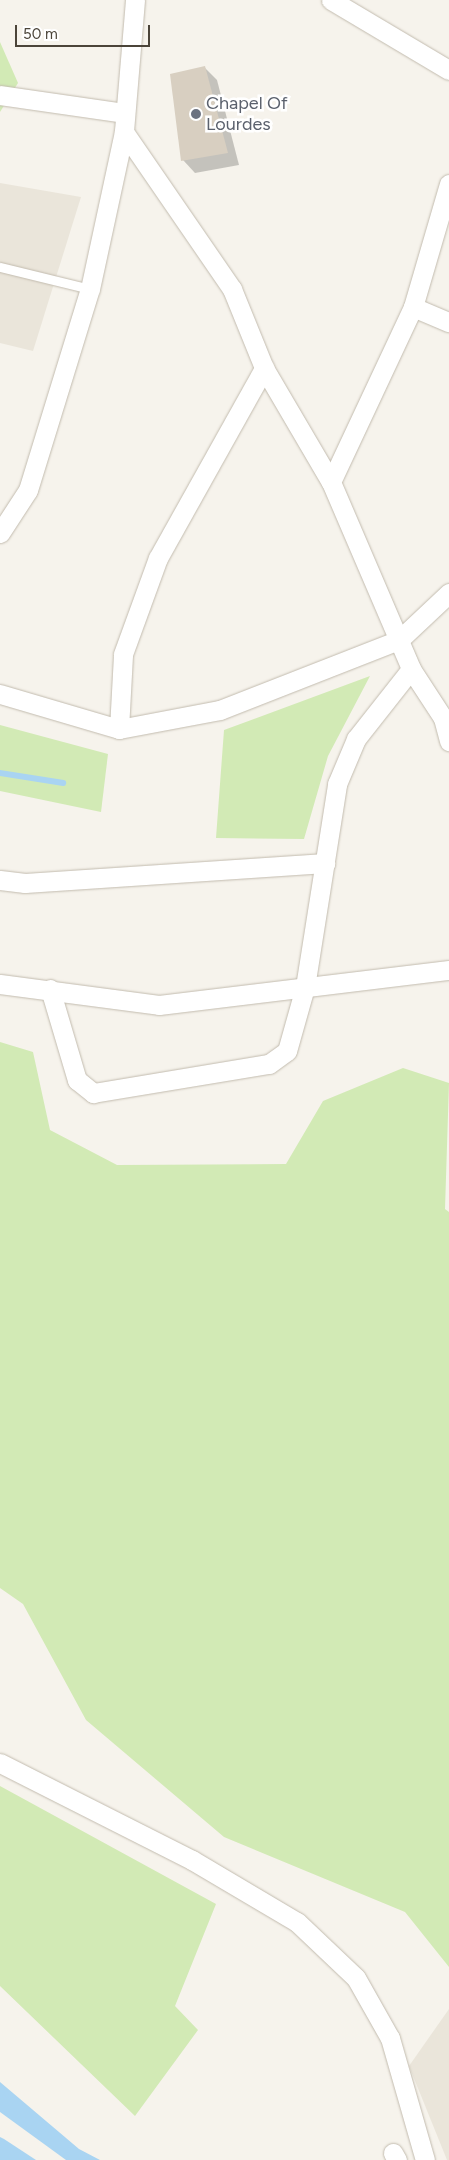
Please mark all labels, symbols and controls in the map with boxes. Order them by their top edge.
scale bar [18,15,152,47]
text: 50 m [23,25,58,43]
place label: Chapel Of Lourdes [206,93,288,136]
marker: Chapel Of Lourdes [190,108,202,120]

